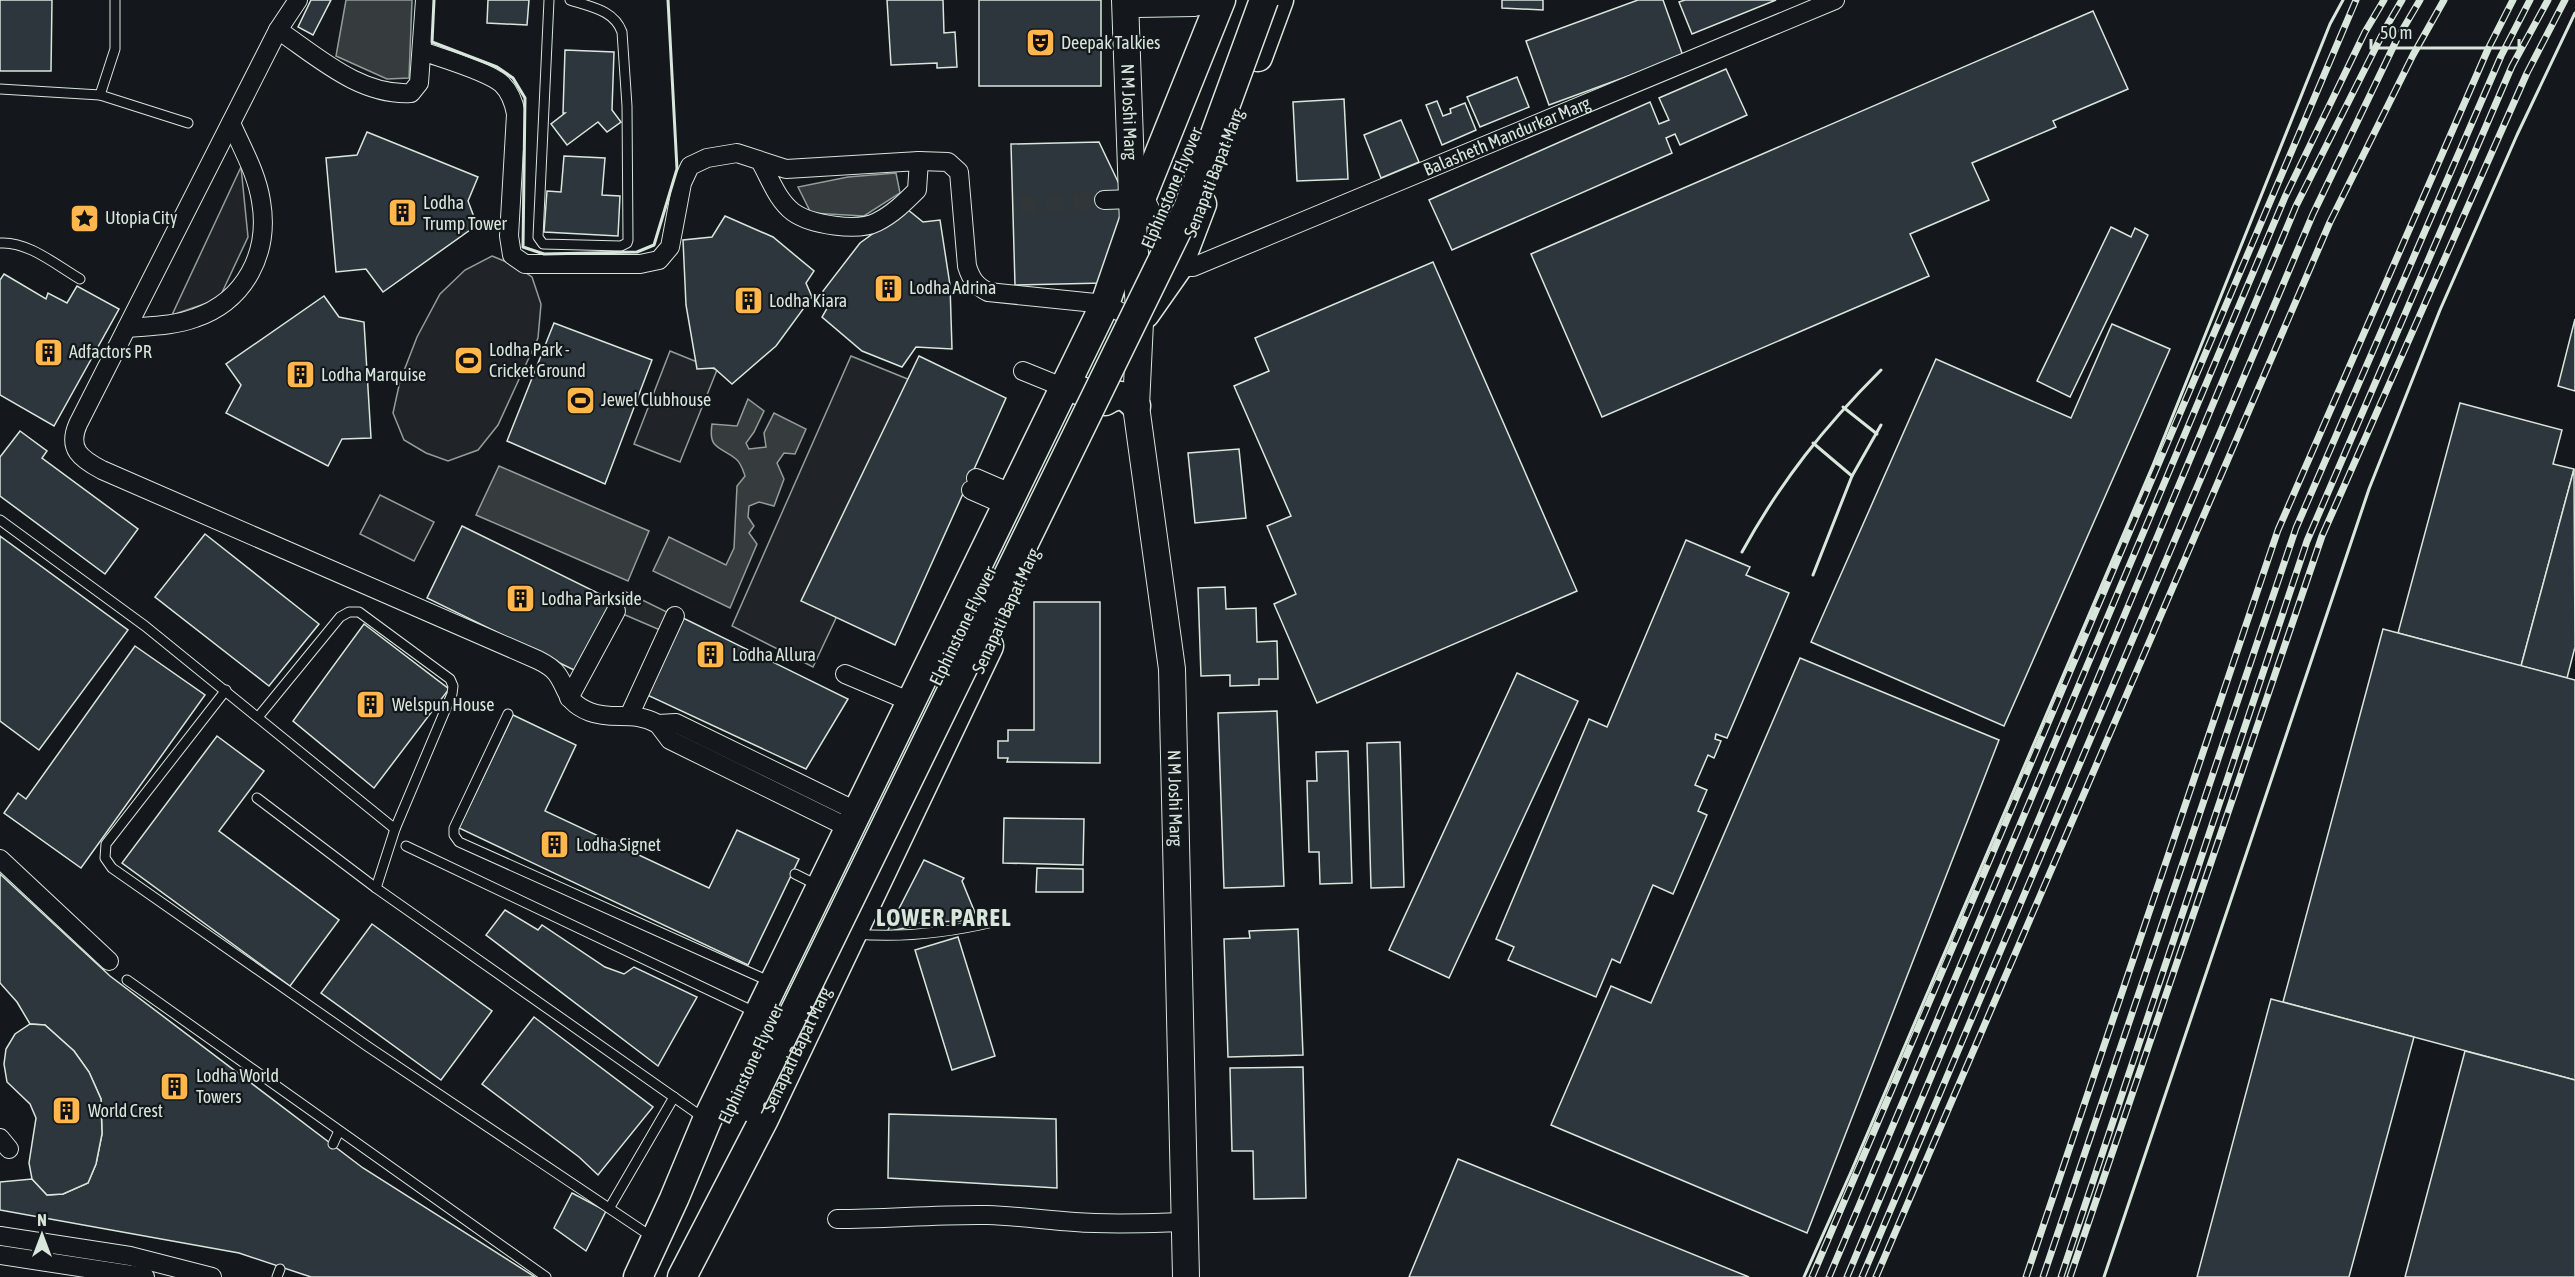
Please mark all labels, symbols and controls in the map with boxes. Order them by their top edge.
scale bar [2371,12,2520,50]
text: 50 m [2380,22,2412,43]
theatre icon: Deepak Talkies [1024,27,1056,59]
place label: Deepak Talkies [1061,32,1160,53]
street label: N M Joshi Marg [1117,63,1142,161]
street label: Balasheth Mandurkar Marg [1420,92,1593,180]
street label: Senapati Bapat Marg [1179,105,1248,240]
street label: Elphinstone Flyover [1137,123,1207,252]
place label: Lodha Trump Tower [423,192,508,234]
building icon: Lodha Trump Tower [386,197,418,229]
place icon: Utopia City [68,202,100,234]
place label: Utopia City [105,207,177,228]
building icon: Lodha Adrina [872,272,904,304]
place label: Lodha Adrina [909,277,996,298]
building icon: Lodha Kiara [732,285,764,317]
place label: Lodha Kiara [769,290,847,311]
building icon: Adfactors PR [32,336,64,368]
place label: Lodha Park - Cricket Ground [489,339,586,381]
place label: Adfactors PR [69,341,152,362]
sports icon: Lodha Park - Cricket Ground [452,344,484,376]
building icon: Lodha Marquise [284,359,316,391]
place label: Lodha Marquise [321,364,426,385]
sports icon: Jewel Clubhouse [564,384,596,416]
place label: Jewel Clubhouse [601,389,711,410]
street label: Senapati Bapat Marg [967,545,1044,677]
street label: Elphinstone Flyover [925,562,1001,689]
building icon: Lodha Parkside [504,583,536,615]
place label: Lodha Parkside [541,588,642,609]
building icon: Lodha Allura [695,639,727,671]
place label: Lodha Allura [732,644,816,665]
building icon: Welspun House [355,689,387,721]
place label: Welspun House [392,694,494,715]
street label: N M Joshi Marg [1164,750,1187,847]
building icon: Lodha Signet [539,829,571,861]
place label: Lodha Signet [576,834,661,855]
district label: LOWER PAREL [876,904,1012,931]
street label: Senapati Bapat Marg [758,983,835,1115]
street label: Elphinstone Flyover [714,1000,788,1127]
place label: Lodha World Towers [196,1065,279,1107]
building icon: Lodha World Towers [159,1070,191,1102]
building icon: World Crest [51,1095,83,1127]
place label: World Crest [88,1100,163,1121]
north arrow [12,1205,72,1265]
text: N [37,1211,47,1229]

